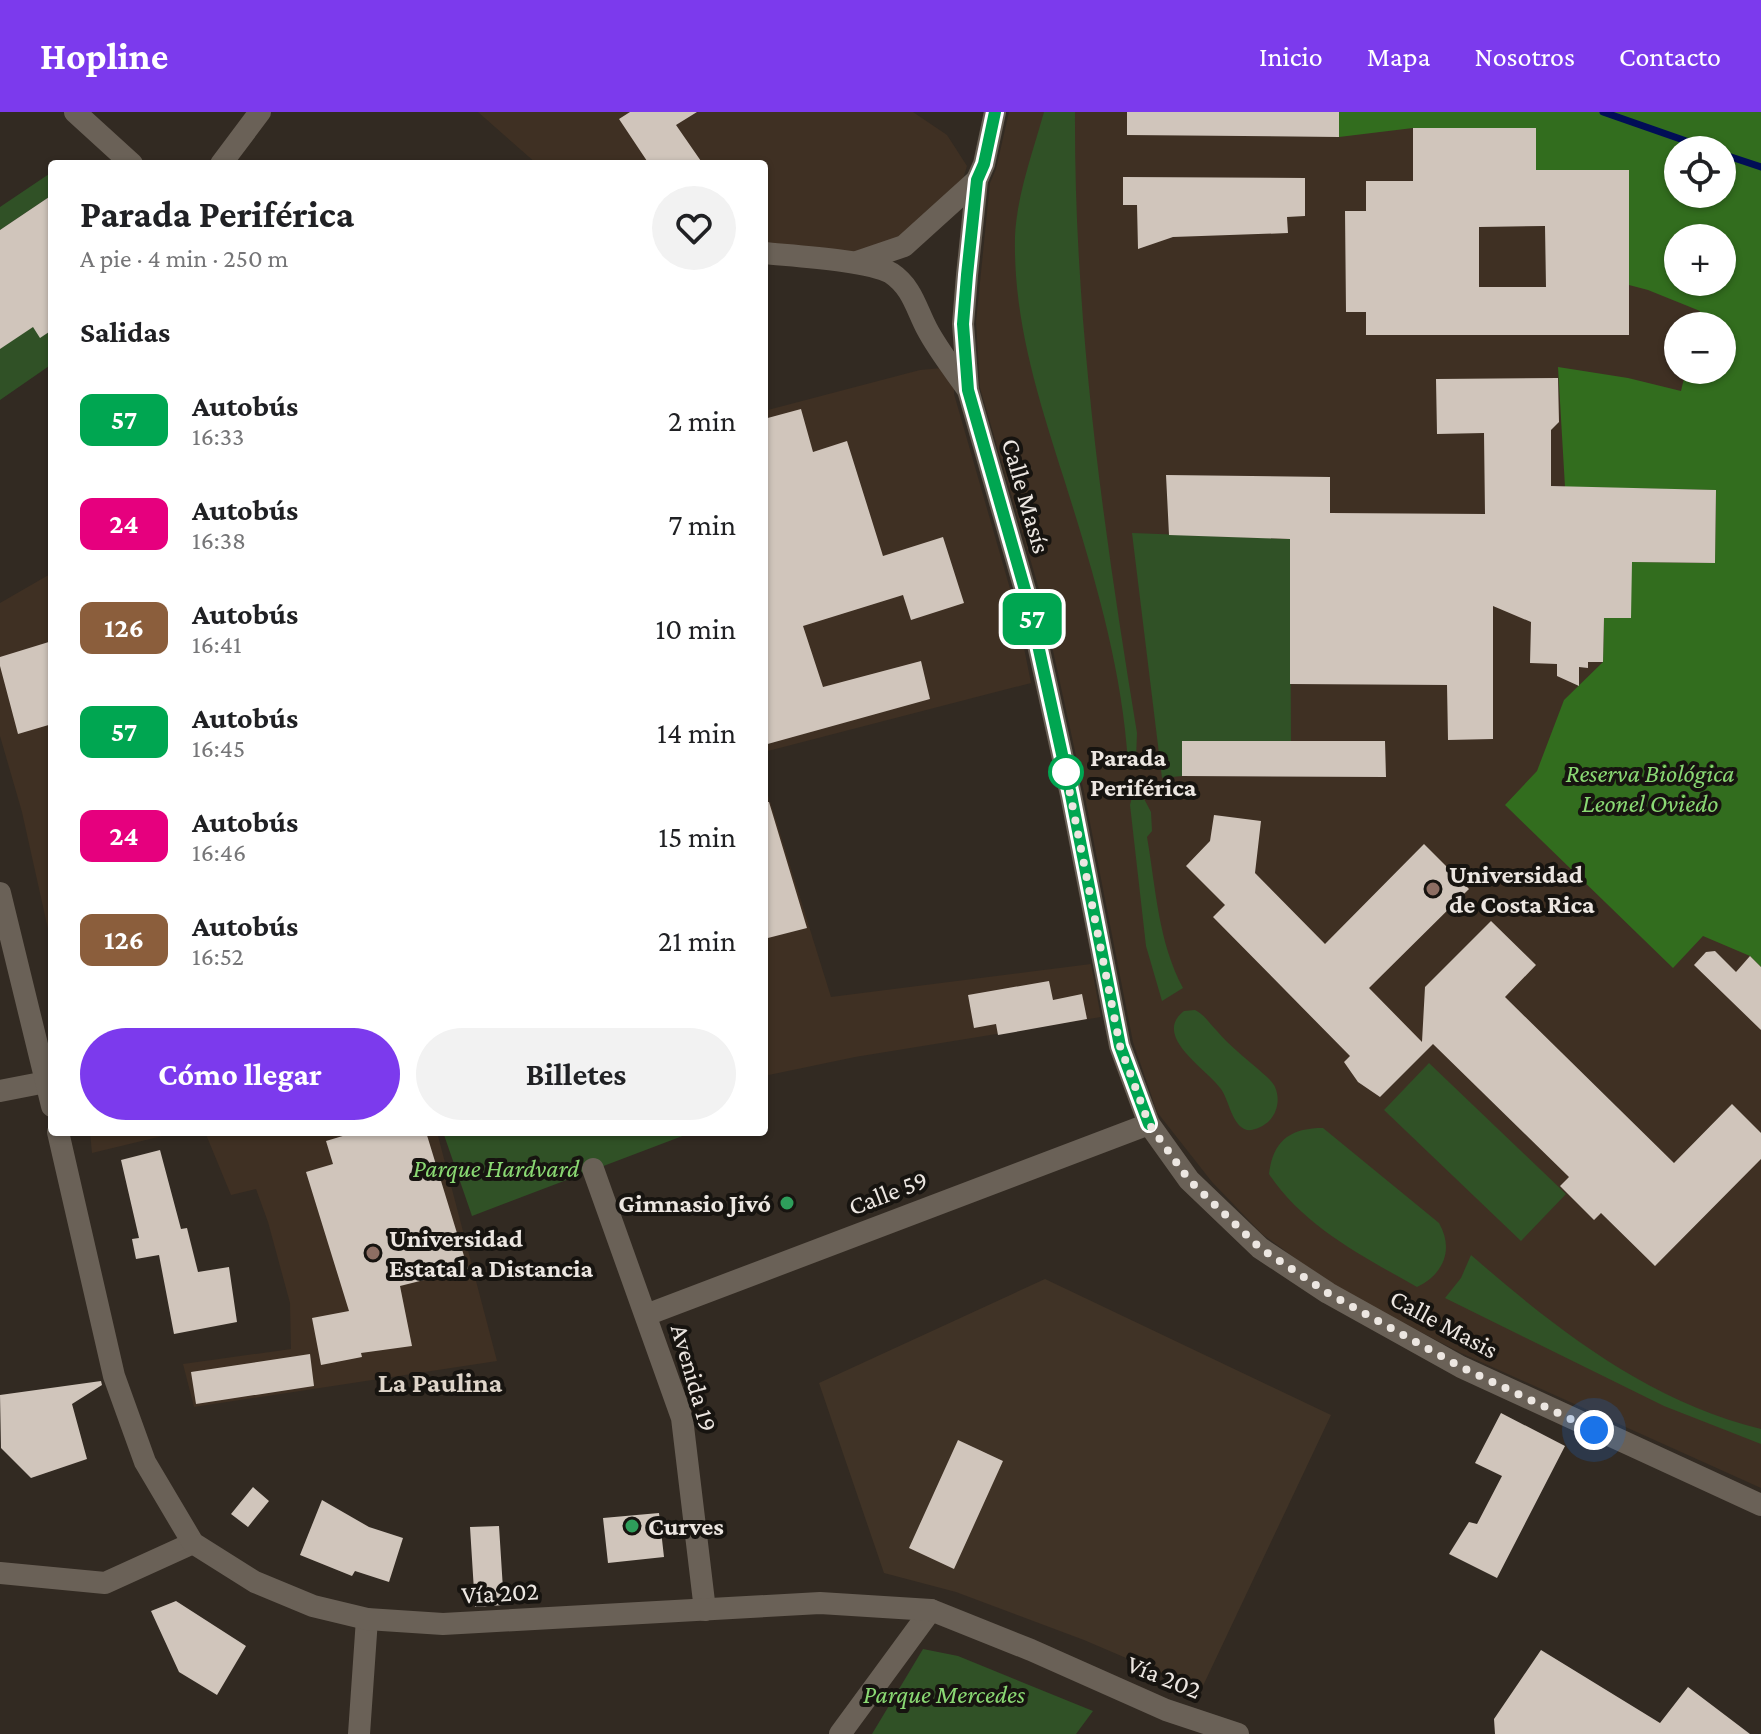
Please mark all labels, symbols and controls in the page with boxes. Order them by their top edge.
text: Hopline [40,35,168,77]
text: Inicio [1259,41,1323,72]
text: Mapa [1367,41,1430,72]
text: Nosotros [1474,41,1575,72]
text: Contacto [1619,41,1721,72]
map controls [1664,136,1736,384]
button: locate [1664,136,1736,208]
button: heart [652,186,736,270]
text: Parada Periférica [80,193,354,235]
button: + [1664,224,1736,296]
text: A pie · 4 min · 250 m [80,244,288,273]
button: − [1664,312,1736,384]
text: Salidas [80,315,170,348]
text: Autobús [192,389,298,422]
text: 57 [111,404,137,435]
text: 2 min [668,404,736,437]
text: 16:33 [192,422,244,451]
street label: Calle Masís [996,435,1056,557]
text: Autobús [192,493,298,526]
text: 24 [109,508,139,539]
text: 7 min [668,508,736,541]
text: 16:38 [192,526,246,555]
line badge: 57 [996,593,1068,645]
text: Autobús [192,597,298,630]
text: 57 [1019,603,1045,634]
text: 126 [104,612,144,643]
text: 10 min [655,612,736,645]
text: 16:41 [192,630,242,659]
text: Autobús [192,701,298,734]
text: 57 [111,716,137,747]
text: 14 min [657,716,736,749]
text: 16:45 [192,734,245,763]
place label: Parada Periférica [1090,743,1197,802]
marker: Parada Periférica [1049,755,1083,789]
park label: Reserva Biológica Leonel Oviedo [1565,759,1735,818]
text: Autobús [192,805,298,838]
text: 24 [109,820,139,851]
text: 15 min [658,820,736,853]
text: 16:46 [192,838,246,867]
place label: Universidad de Costa Rica [1449,860,1595,919]
marker: Universidad de Costa Rica [1424,880,1442,898]
text: Autobús [192,909,298,942]
text: 126 [104,924,144,955]
text: 21 min [658,924,736,957]
text: 16:52 [192,942,244,971]
button: Cómo llegar [80,1028,400,1120]
button: Billetes [416,1028,736,1120]
park label: Parque Hardvard [413,1154,580,1183]
street label: Calle 59 [844,1165,932,1221]
place label: Gimnasio Jivó [618,1189,771,1218]
marker: Gimnasio Jivó [778,1194,796,1212]
place label: Universidad Estatal a Distancia [389,1224,594,1283]
marker: Universidad Estatal a Distancia [364,1244,382,1262]
street label: Calle Masis [1385,1283,1503,1365]
street label: Avenida 19 [665,1321,723,1435]
district label: La Paulina [378,1367,503,1398]
your location [1574,1410,1614,1450]
place label: Curves [648,1512,724,1541]
marker: Curves [623,1517,641,1535]
street label: Vía 202 [461,1576,539,1610]
street label: Vía 202 [1123,1649,1205,1705]
park label: Parque Mercedes [863,1680,1025,1709]

